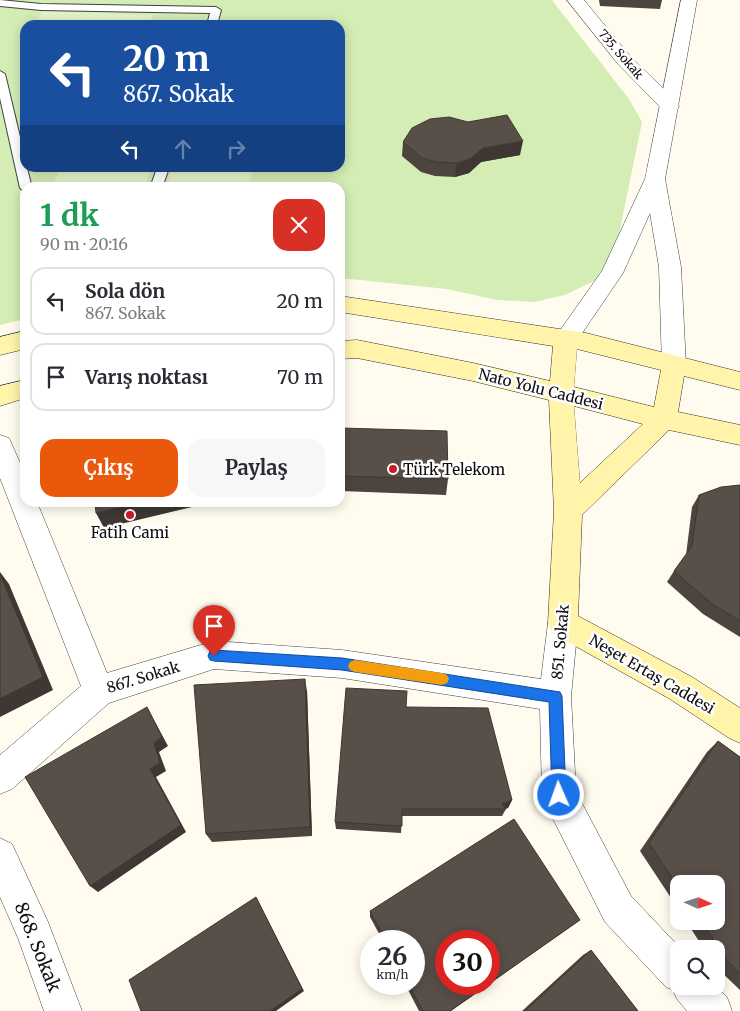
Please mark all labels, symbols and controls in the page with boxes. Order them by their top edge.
street label: 735. Sokak [595,26,647,82]
text: 20 m [123,37,210,81]
icon: left [40,40,105,105]
text: 867. Sokak [123,80,234,108]
icon: left [116,135,144,163]
icon: ahead [169,135,197,163]
icon: right [222,135,250,163]
text: 1 dk [40,196,99,234]
button: close [273,199,325,251]
text: 90 m · 20:16 [40,234,128,254]
text: Sola dön [85,279,165,303]
icon: left [42,287,70,315]
text: 20 m [276,289,323,313]
text: 867. Sokak [85,303,166,323]
icon: arrive [42,363,70,391]
street label: Nato Yolu Caddesi [477,364,606,414]
text: Varış noktası [85,365,208,389]
text: 70 m [277,365,323,389]
button: Çıkış [40,439,178,497]
button: Paylaş [188,439,325,497]
place label: Türk Telekom [403,460,505,479]
marker: Türk Telekom [387,463,399,475]
marker: Fatih Cami [124,509,136,521]
place label: Fatih Cami [91,523,169,542]
street label: 851. Sokak [547,603,573,680]
pin [193,605,235,656]
icon: arrive [200,612,228,640]
street label: Neşet Ertaş Caddesi [586,630,718,718]
street label: 867. Sokak [104,657,182,697]
position arrow [532,768,584,820]
north arrow [670,875,725,930]
map controls [670,875,725,995]
street label: 868. Sokak [10,899,67,996]
speed limit sign: 30 [435,930,500,995]
text: 26 [378,940,407,972]
button: search [670,940,725,995]
text: km/h [377,967,408,982]

